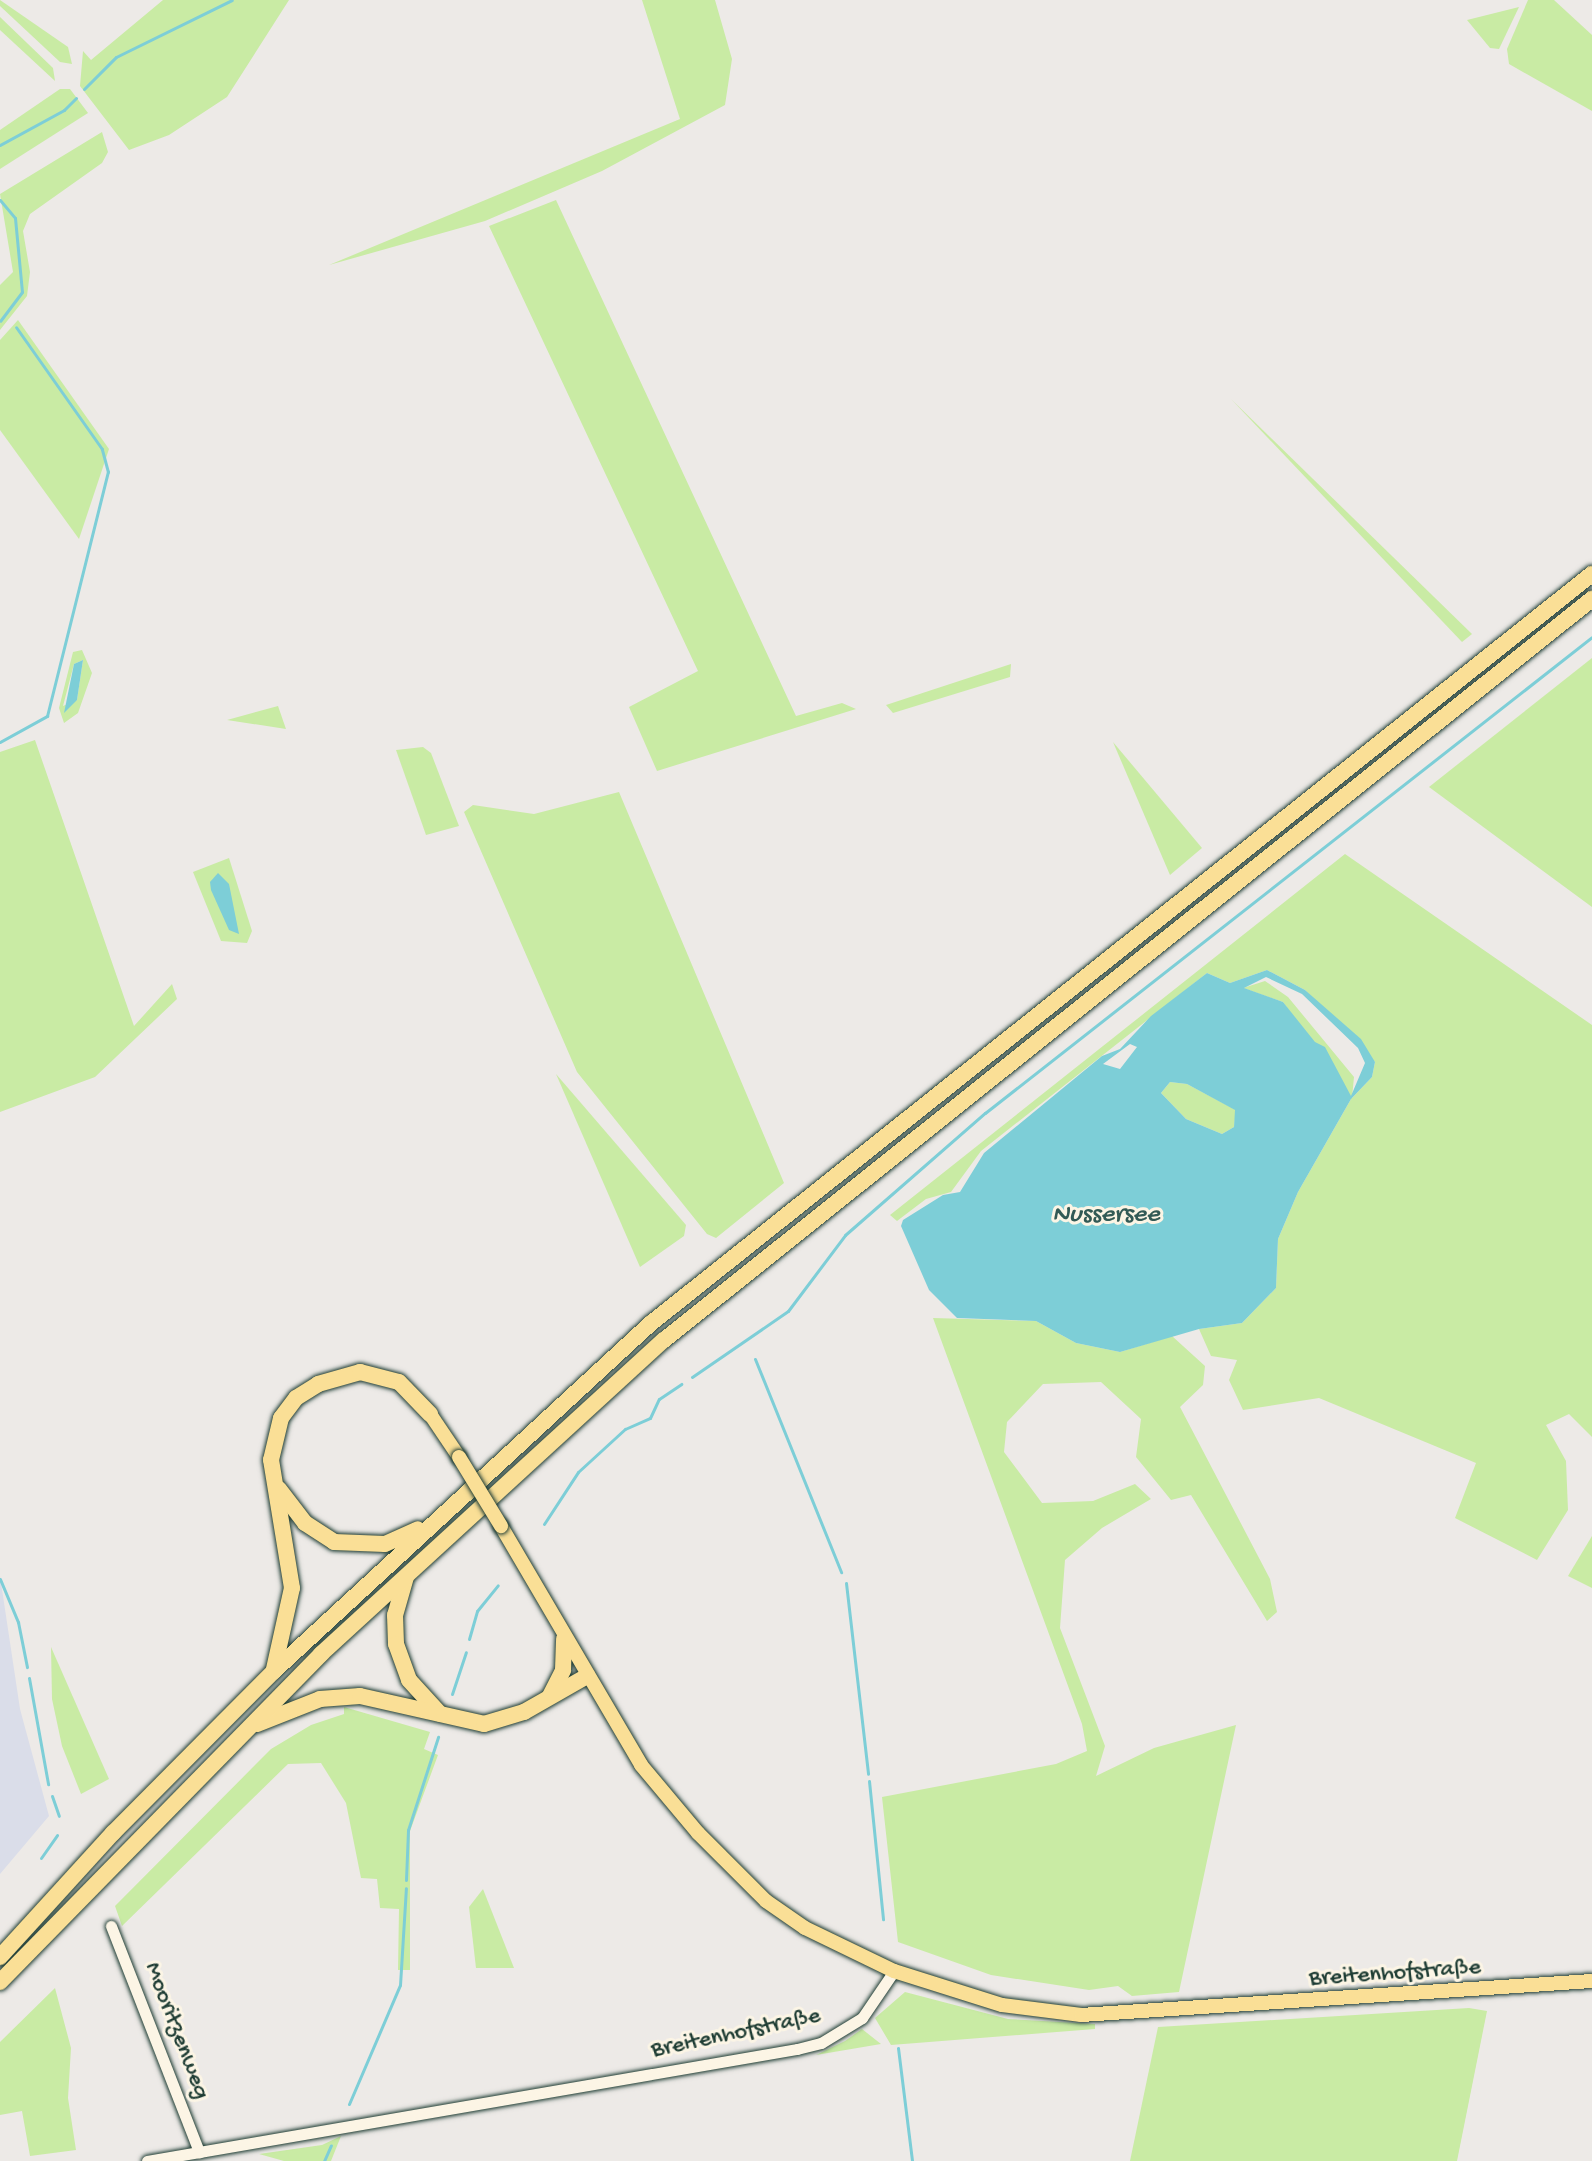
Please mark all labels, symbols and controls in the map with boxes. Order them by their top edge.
water label: Nussersee [1052,1200,1160,1232]
street label: Breitenhofstraße [1308,1954,1482,1994]
street label: Mooritzenweg [137,1959,215,2103]
street label: Breitenhofstraße [649,2002,823,2066]

